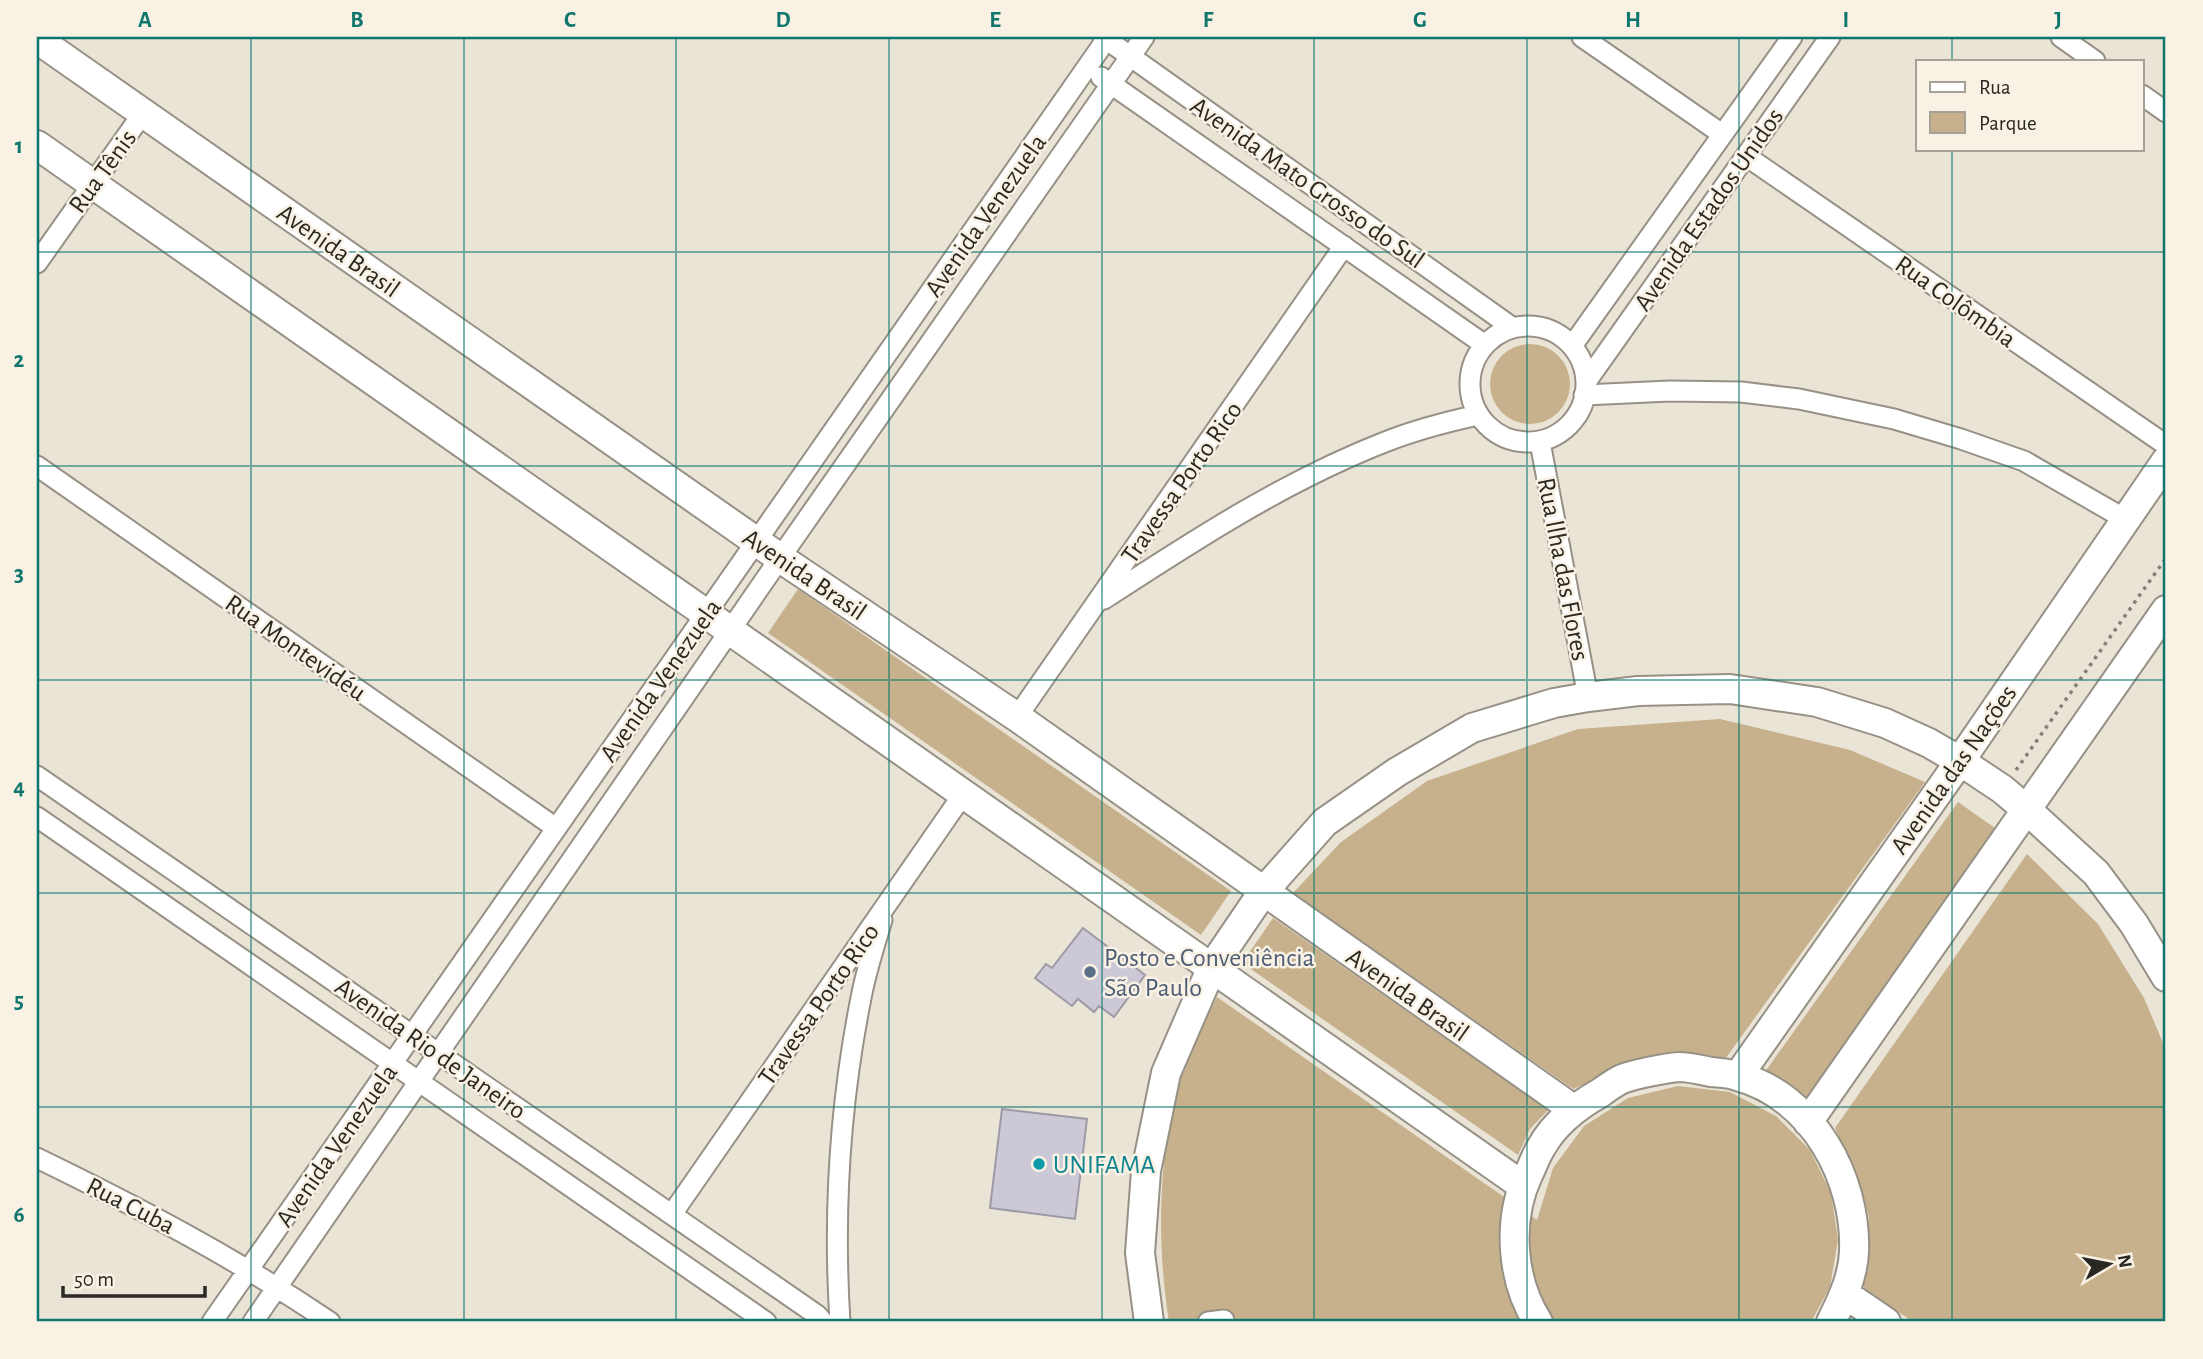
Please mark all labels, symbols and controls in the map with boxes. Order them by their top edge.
text: A [138,9,152,32]
text: B [350,9,364,32]
text: C [564,9,576,32]
text: D [775,9,791,32]
text: E [989,9,1001,32]
text: F [1203,9,1214,32]
text: G [1413,9,1427,32]
text: H [1625,9,1641,32]
text: I [1843,9,1849,32]
text: J [2054,9,2062,32]
legend [1916,60,2144,150]
text: Rua [1979,77,2011,98]
street label: Avenida Mato Grosso do Sul [1186,92,1429,273]
street label: Avenida Estados Unidos [1629,104,1788,316]
text: Parque [1979,113,2037,134]
street label: Rua Tênis [64,125,141,218]
street label: Avenida Venezuela [920,130,1052,302]
text: 1 [15,135,23,158]
street label: Avenida Brasil [272,199,404,302]
street label: Rua Colômbia [1890,251,2020,353]
text: 2 [14,349,25,372]
street label: Travessa Porto Rico [1116,397,1247,568]
street label: Rua llha das Flores [1533,476,1593,663]
street label: Avenida Brasil [738,524,871,626]
text: 3 [14,563,24,586]
street label: Rua Montevidéu [220,590,371,706]
street label: Avenida Venezuela [595,595,727,767]
street label: Avenida das Nações [1886,680,2022,859]
text: 4 [13,776,25,799]
street label: Travessa Porto Rico [753,919,884,1090]
street label: Avenida Brasil [1341,943,1473,1046]
place label: Posto e Conveniência São Paulo [1104,945,1315,1001]
marker: Posto e Conveniência São Paulo [1082,964,1098,980]
street label: Avenida Rio de Janeiro [330,973,531,1124]
text: 5 [14,990,24,1013]
street label: Avenida Venezuela [271,1060,403,1232]
place label: UNIFAMA [1053,1152,1155,1178]
marker: UNIFAMA [1031,1156,1047,1172]
street label: Rua Cuba [82,1173,179,1239]
text: 6 [13,1204,25,1227]
north arrow [2074,1230,2144,1300]
text: N [2114,1253,2135,1269]
scale bar [63,1254,205,1298]
text: 50 m [74,1269,114,1290]

